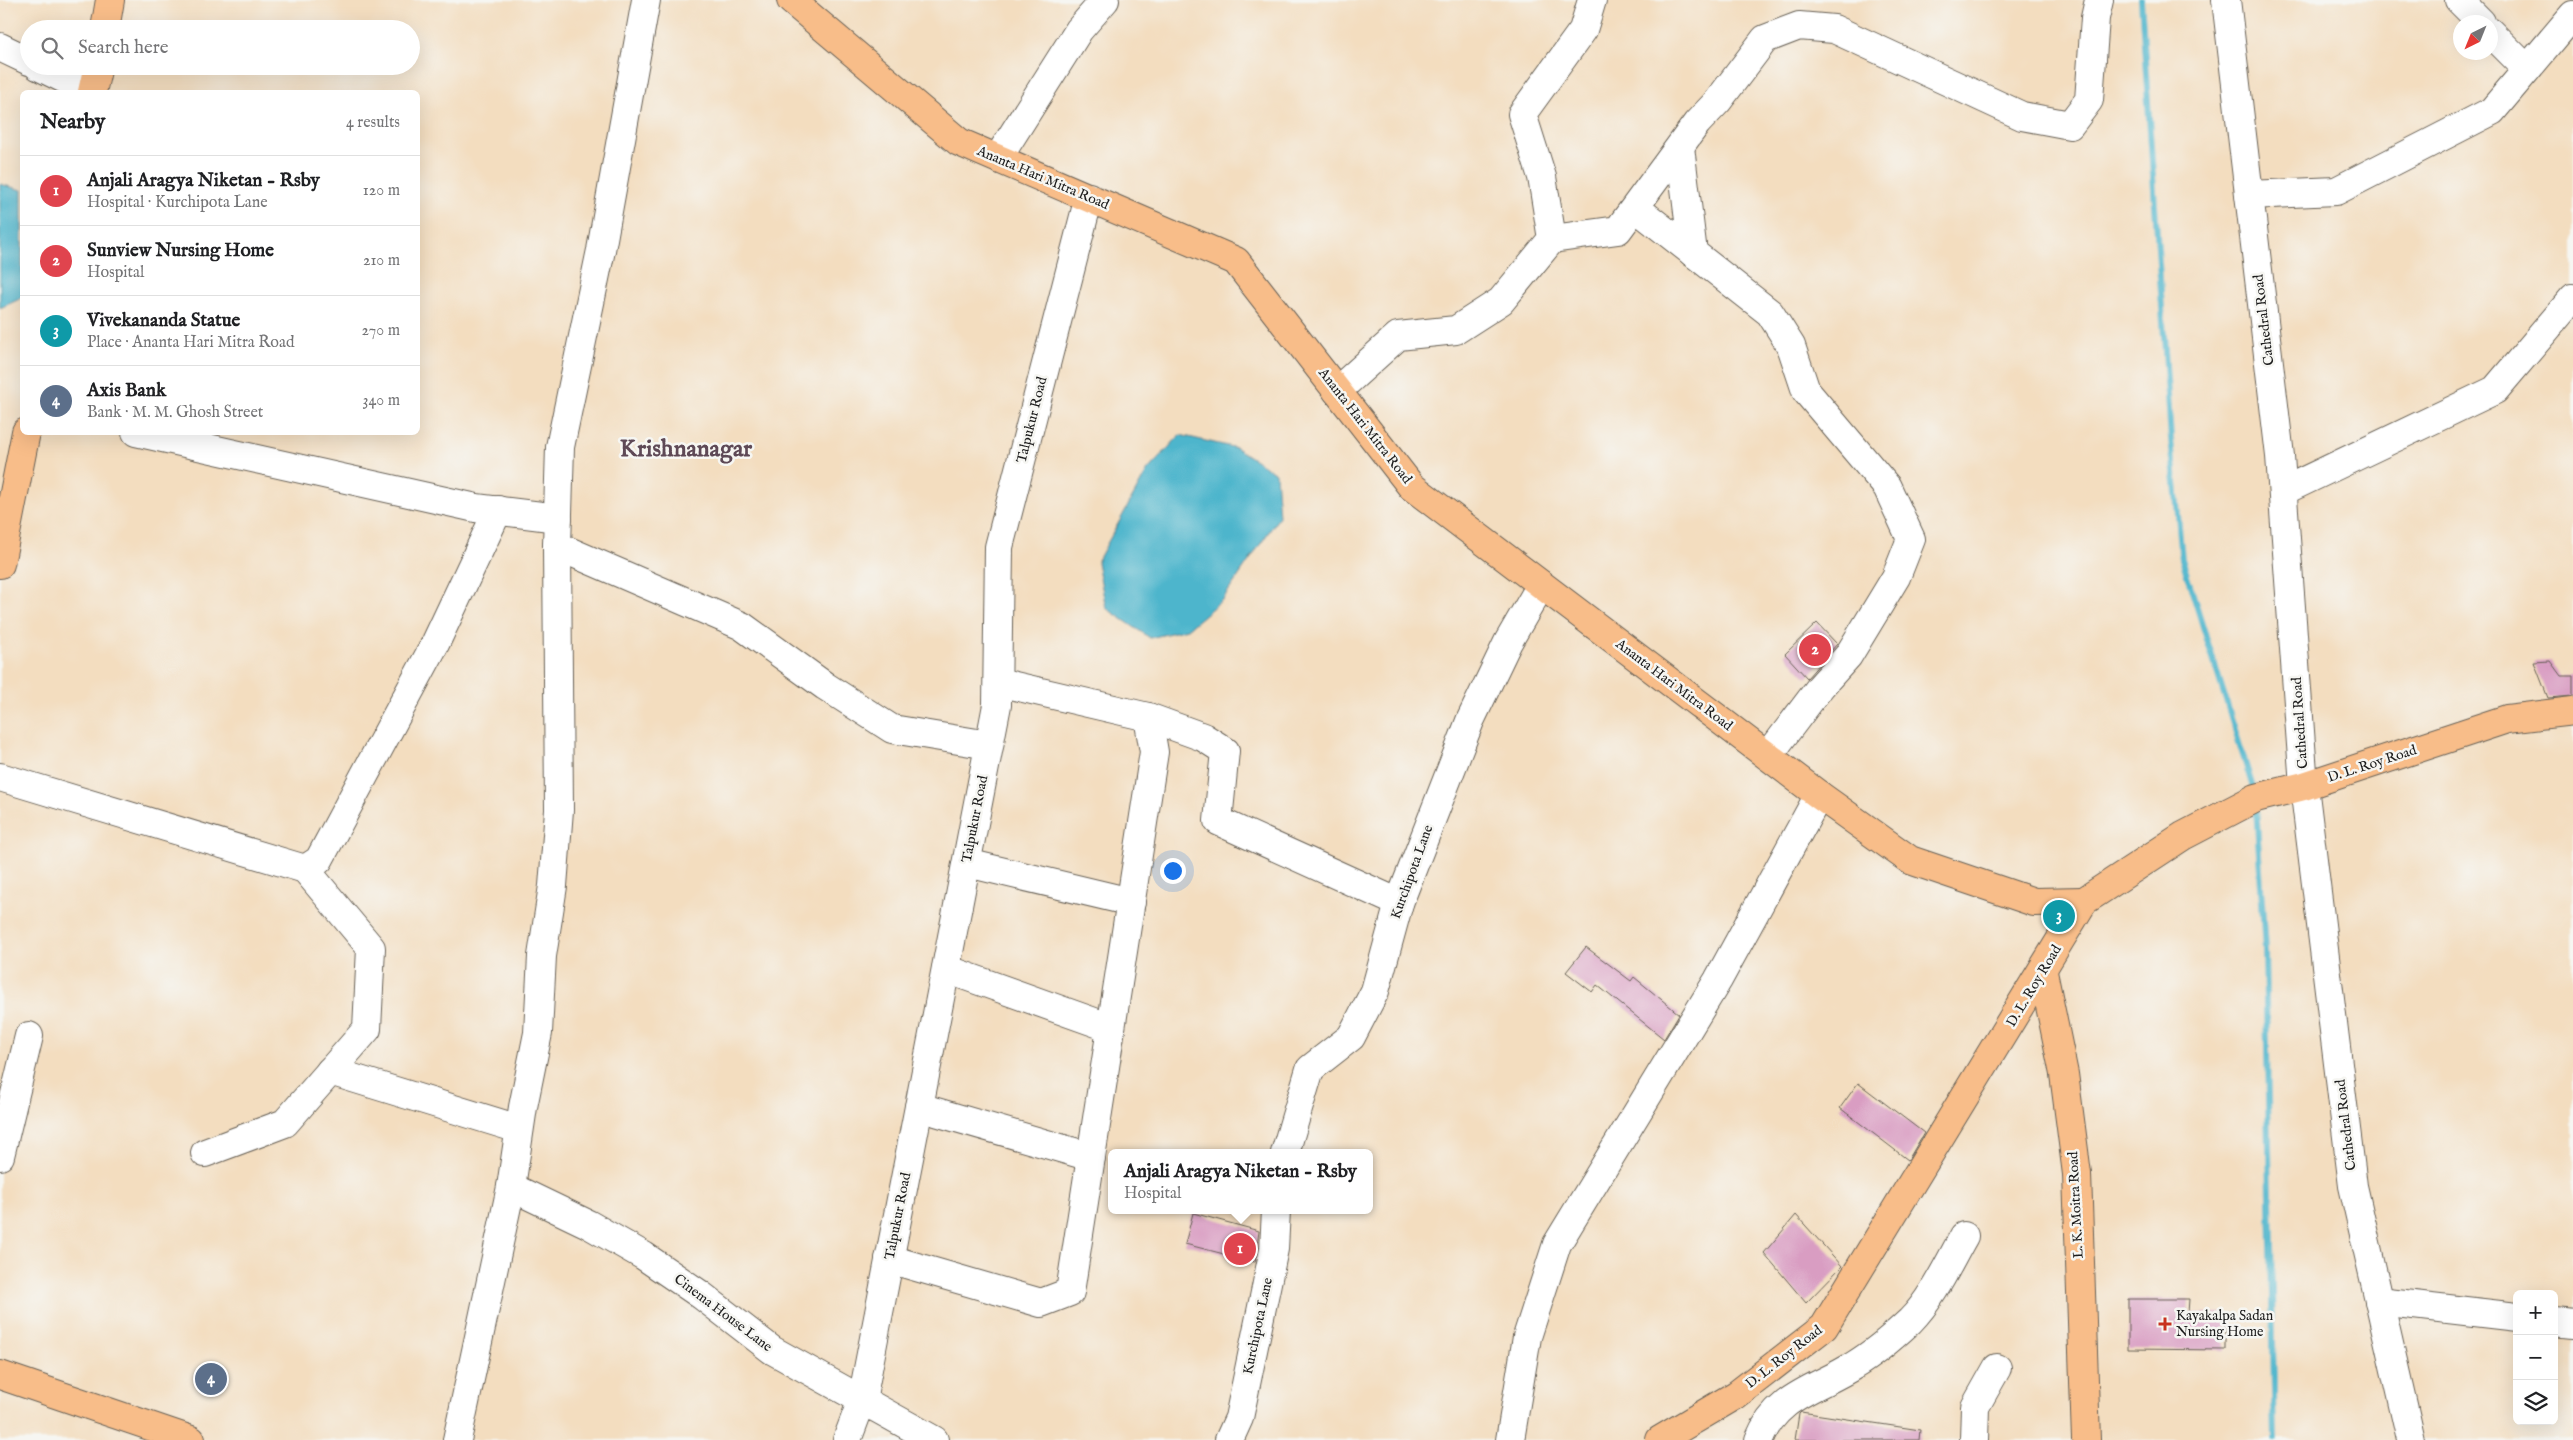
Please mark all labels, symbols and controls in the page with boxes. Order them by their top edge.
north arrow [2453,15,2498,60]
search box [20,20,420,75]
icon: search [38,34,66,62]
text: Search here [78,36,169,60]
text: Nearby [40,109,105,136]
text: 4 results [346,113,400,133]
street label: Ananta Hari Mitra Road [973,142,1112,214]
text: Anjali Aragya Niketan - Rsby [87,169,320,193]
text: 1 [53,181,59,201]
text: 120 m [363,181,400,201]
text: Hospital · Kurchipota Lane [87,193,268,213]
text: Sunview Nursing Home [87,239,274,263]
text: 2 [52,251,60,271]
text: 210 m [363,251,400,271]
text: Hospital [87,263,144,283]
street label: Cathedral Road [2249,273,2279,367]
text: Vivekananda Statue [87,309,240,333]
text: 3 [53,321,59,341]
text: 270 m [361,321,400,341]
text: Place · Ananta Hari Mitra Road [87,333,294,353]
street label: Ananta Hari Mitra Road [1314,364,1416,488]
street label: Talpukur Road [1013,374,1052,465]
text: Axis Bank [87,379,166,403]
text: 4 [52,391,60,411]
text: 340 m [362,391,400,411]
text: Bank · M. M. Ghosh Street [87,403,263,423]
district label: Krishnanagar [620,434,752,465]
pin: 2 [1799,631,1831,669]
street label: Ananta Hari Mitra Road [1611,635,1736,735]
street label: Cathedral Road [2288,676,2312,769]
street label: D. L. Roy Road [2325,741,2419,787]
street label: Talpukur Road [958,773,992,864]
street label: Kurchipota Lane [1387,822,1438,921]
your location [1160,858,1186,884]
pin: 3 [2043,897,2075,935]
street label: D. L. Roy Road [2002,941,2066,1030]
street label: Cathedral Road [2331,1078,2361,1172]
popup [1108,1149,1373,1214]
street label: L. K. Moitra Road [2064,1150,2088,1259]
text: Anjali Aragya Niketan - Rsby [1124,1160,1357,1184]
street label: Talpukur Road [881,1170,915,1261]
text: Hospital [1124,1184,1181,1204]
pin: 1 [1224,1230,1256,1268]
street label: Cinema House Lane [670,1270,776,1356]
street label: Kurchipota Lane [1239,1275,1277,1376]
map controls [2513,1290,2558,1425]
button: + [2513,1290,2558,1335]
place label: Kayakalpa Sadan Nursing Home [2176,1307,2274,1341]
marker: Kayakalpa Sadan Nursing Home [2158,1317,2172,1331]
street label: D. L. Roy Road [1742,1321,1826,1393]
button: − [2513,1335,2558,1380]
pin: 4 [195,1360,227,1398]
button: layers [2513,1380,2558,1425]

